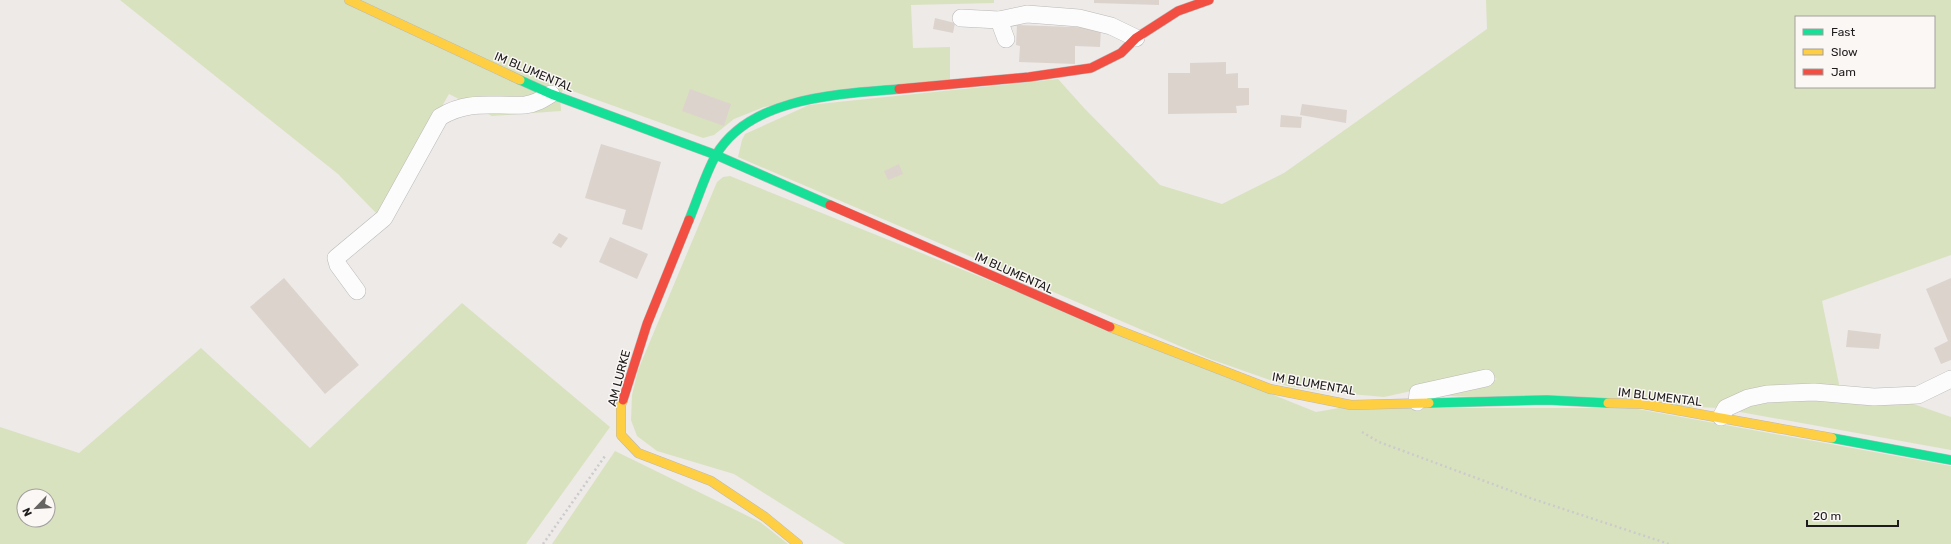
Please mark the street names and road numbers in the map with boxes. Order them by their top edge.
street label: IM BLUMENTAL [492,49,576,95]
street label: IM BLUMENTAL [972,249,1056,297]
street label: AM LURKE [605,348,633,408]
street label: IM BLUMENTAL [1271,370,1357,398]
street label: IM BLUMENTAL [1617,385,1703,409]

